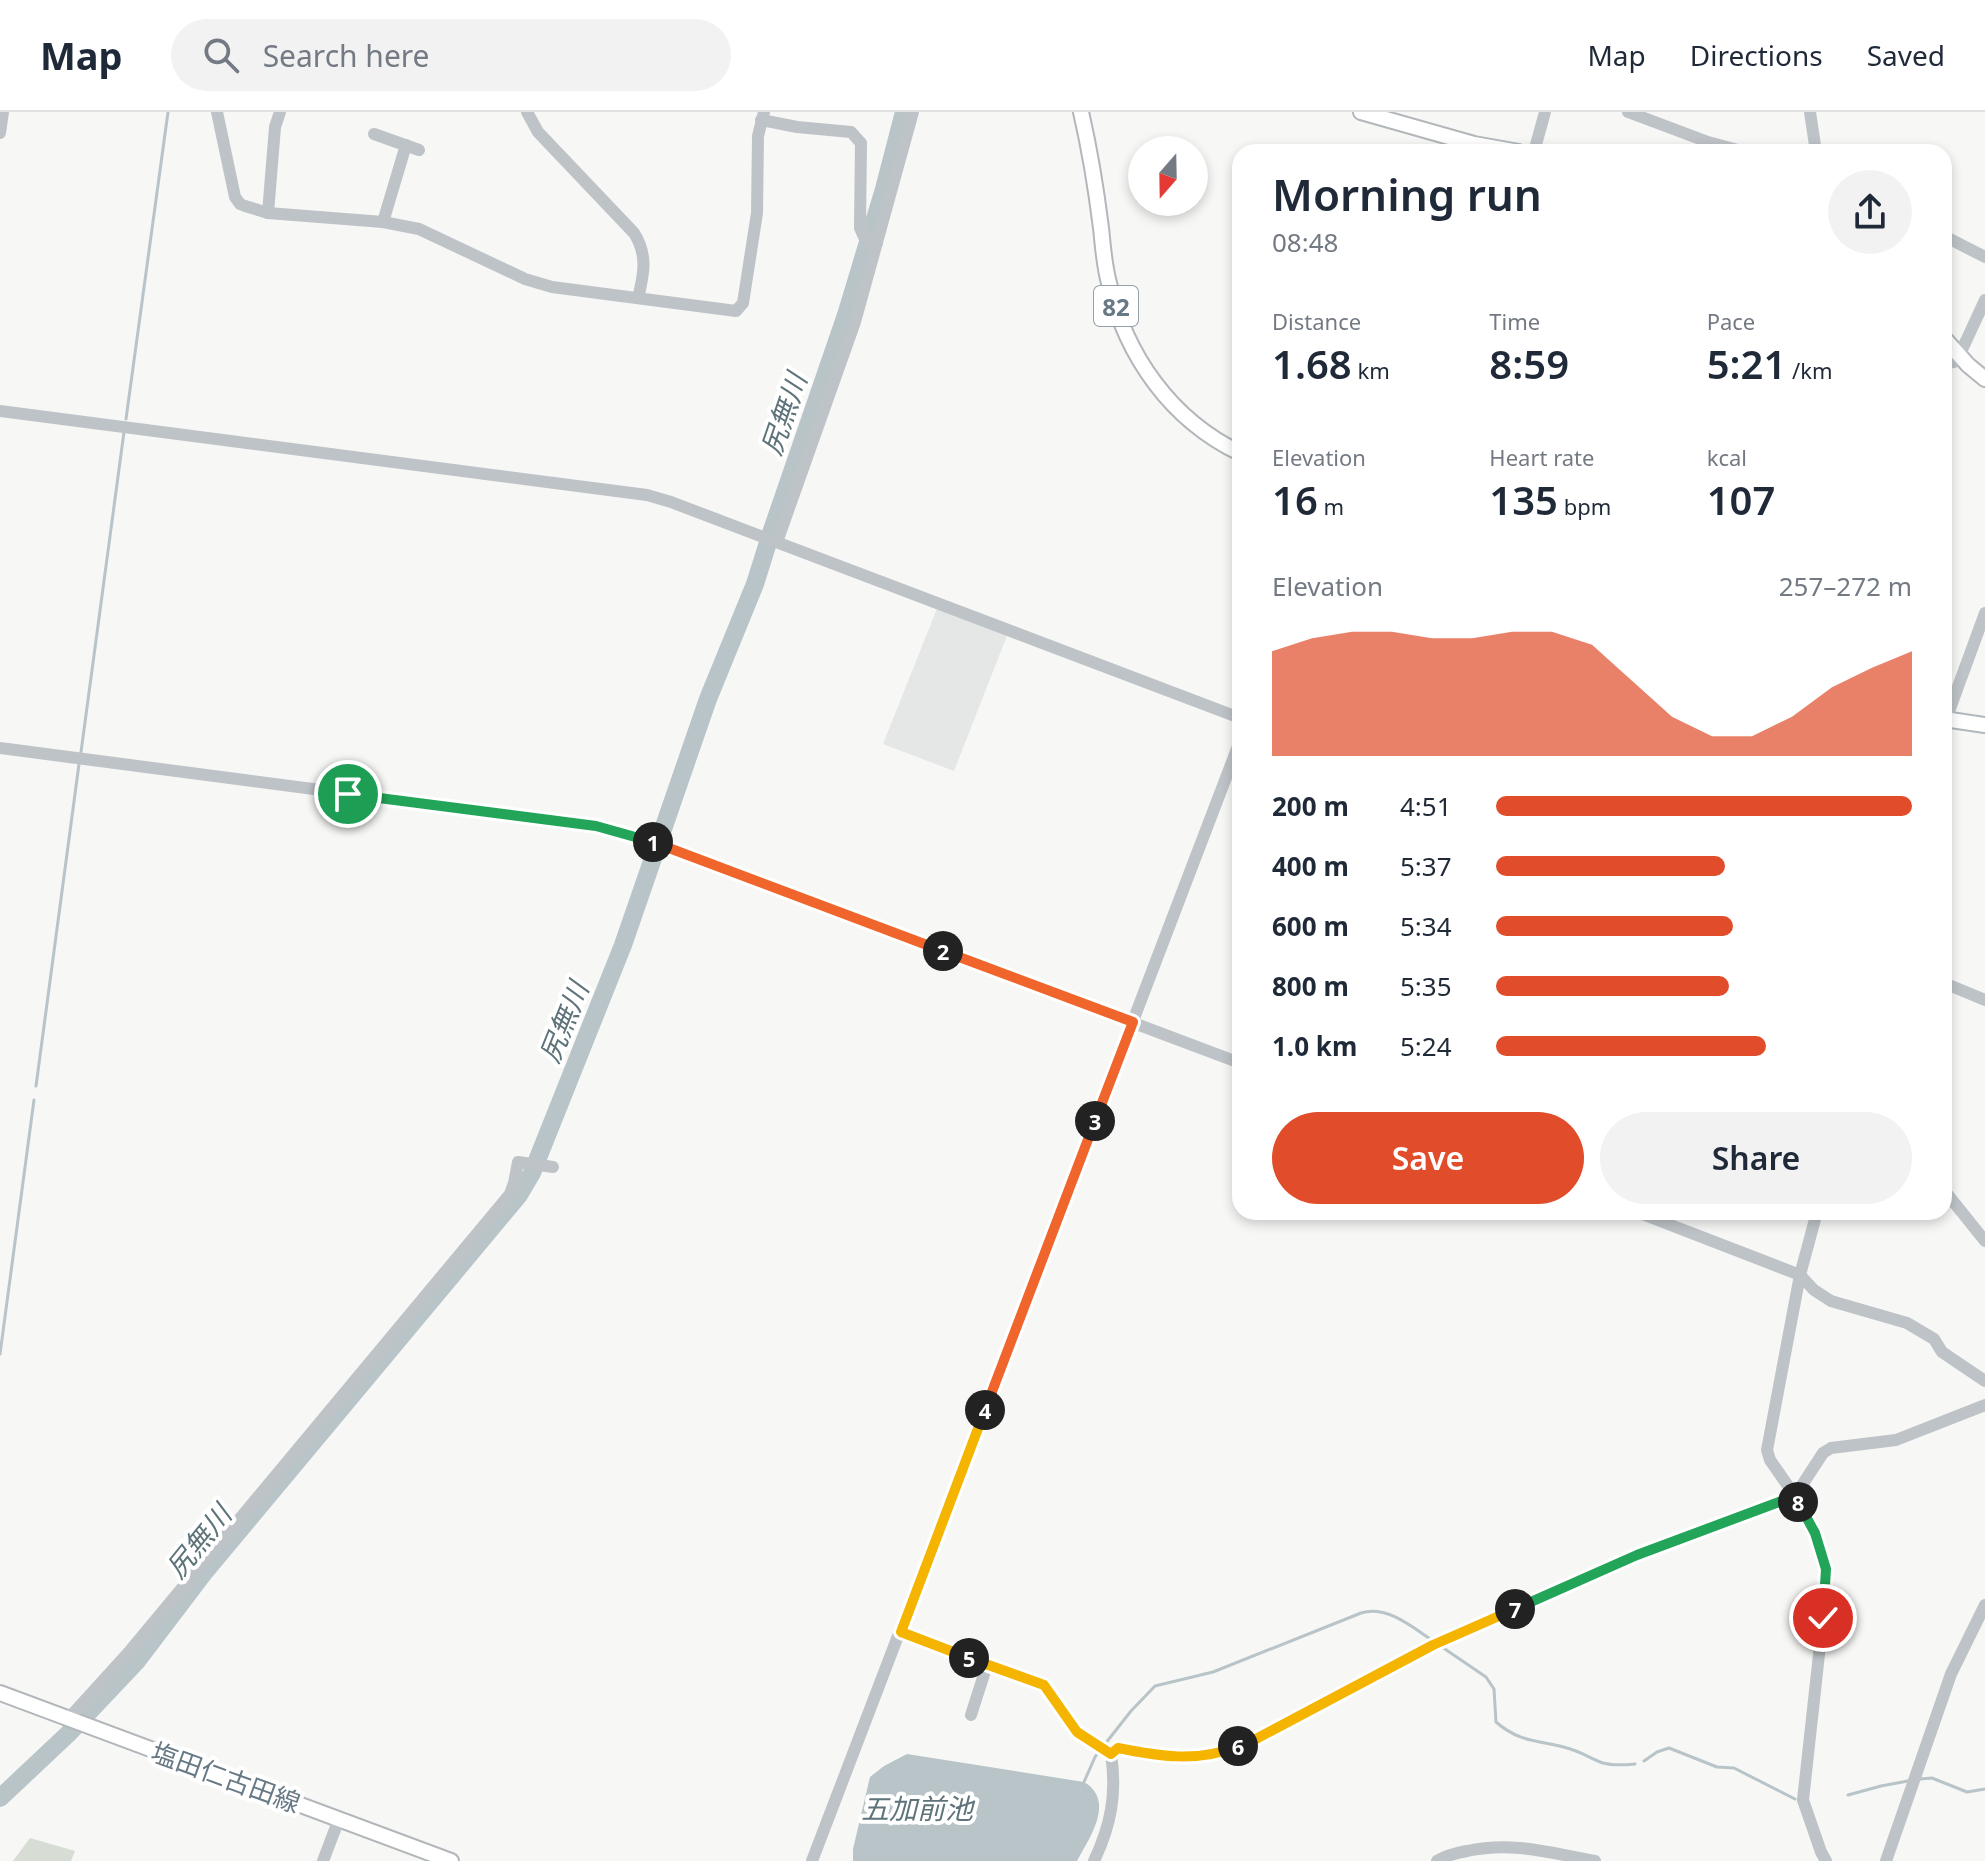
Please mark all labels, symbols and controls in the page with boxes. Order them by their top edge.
search box [171,19,731,91]
text: Map [40,29,123,81]
icon: search [199,33,243,77]
text: Search here [263,35,430,76]
text: Map [1587,36,1646,74]
text: Directions [1690,36,1823,74]
text: Saved [1867,36,1945,74]
north arrow [1128,136,1208,216]
map controls [1128,136,1208,216]
text: Morning run [1272,164,1542,224]
button: share [1828,170,1912,254]
text: 08:48 [1272,224,1338,260]
road number: 82 [1094,286,1138,326]
text: Distance [1272,306,1361,336]
text: Time [1489,306,1540,336]
text: Pace [1707,306,1755,336]
text: 1.68 [1272,336,1352,391]
text: 8:59 [1489,336,1569,391]
text: 5:21 [1707,336,1786,391]
text: km [1352,355,1390,385]
text: /km [1786,355,1833,385]
water label: 尻無川 [751,365,816,460]
text: Elevation [1272,442,1366,472]
text: Heart rate [1489,442,1594,472]
text: kcal [1707,442,1747,472]
text: 16 [1272,472,1318,527]
text: 135 [1489,472,1558,527]
text: 107 [1707,472,1775,527]
text: m [1318,491,1344,521]
text: bpm [1558,491,1611,521]
text: Elevation [1272,568,1383,604]
text: 257–272 m [1779,568,1912,604]
pin [314,760,382,828]
icon: arrive [326,772,370,816]
text: 200 m [1272,788,1349,824]
text: 4:51 [1400,788,1452,824]
pin: 1 [633,822,673,862]
text: 1 [647,827,659,857]
text: 400 m [1272,848,1349,884]
text: 5:37 [1400,848,1452,884]
text: 600 m [1272,908,1349,944]
text: 5:34 [1400,908,1452,944]
pin: 2 [923,931,963,971]
text: 2 [937,936,949,966]
text: 800 m [1272,968,1349,1004]
text: 5:35 [1400,968,1452,1004]
water label: 尻無川 [530,973,597,1068]
text: 1.0 km [1272,1028,1357,1064]
text: 5:24 [1400,1028,1452,1064]
pin: 3 [1075,1101,1115,1141]
text: 3 [1089,1106,1101,1136]
button: Save [1272,1112,1584,1204]
button: Share [1600,1112,1912,1204]
pin: 4 [965,1390,1005,1430]
text: 4 [979,1395,991,1425]
pin: 8 [1778,1482,1818,1522]
text: 8 [1792,1487,1804,1517]
water label: 尻無川 [157,1494,241,1586]
pin [1789,1584,1857,1652]
pin: 7 [1495,1589,1535,1629]
text: 7 [1509,1594,1521,1624]
icon: check [1801,1596,1845,1640]
pin: 5 [949,1638,989,1678]
text: 5 [963,1643,975,1673]
pin: 6 [1218,1726,1258,1766]
text: 6 [1232,1731,1244,1761]
street label: 塩田仁古田線 [147,1733,305,1821]
water label: 五加前池 [861,1789,976,1827]

